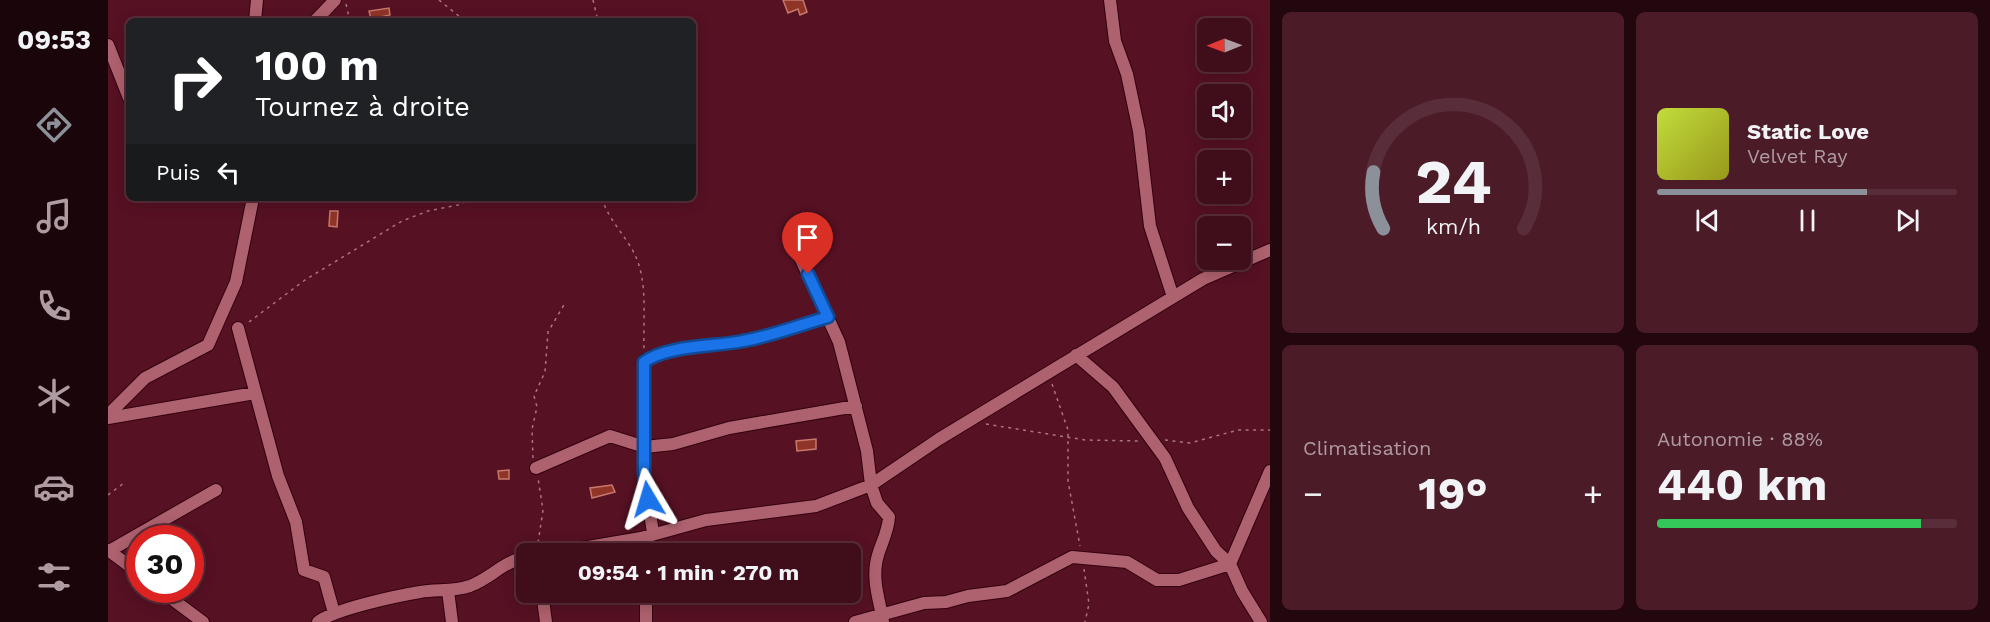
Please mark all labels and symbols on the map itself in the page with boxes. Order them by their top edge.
north arrow [1197,18,1251,72]
pin [782,212,833,274]
position arrow [616,467,680,531]
speed limit sign: 30 [126,525,204,603]

